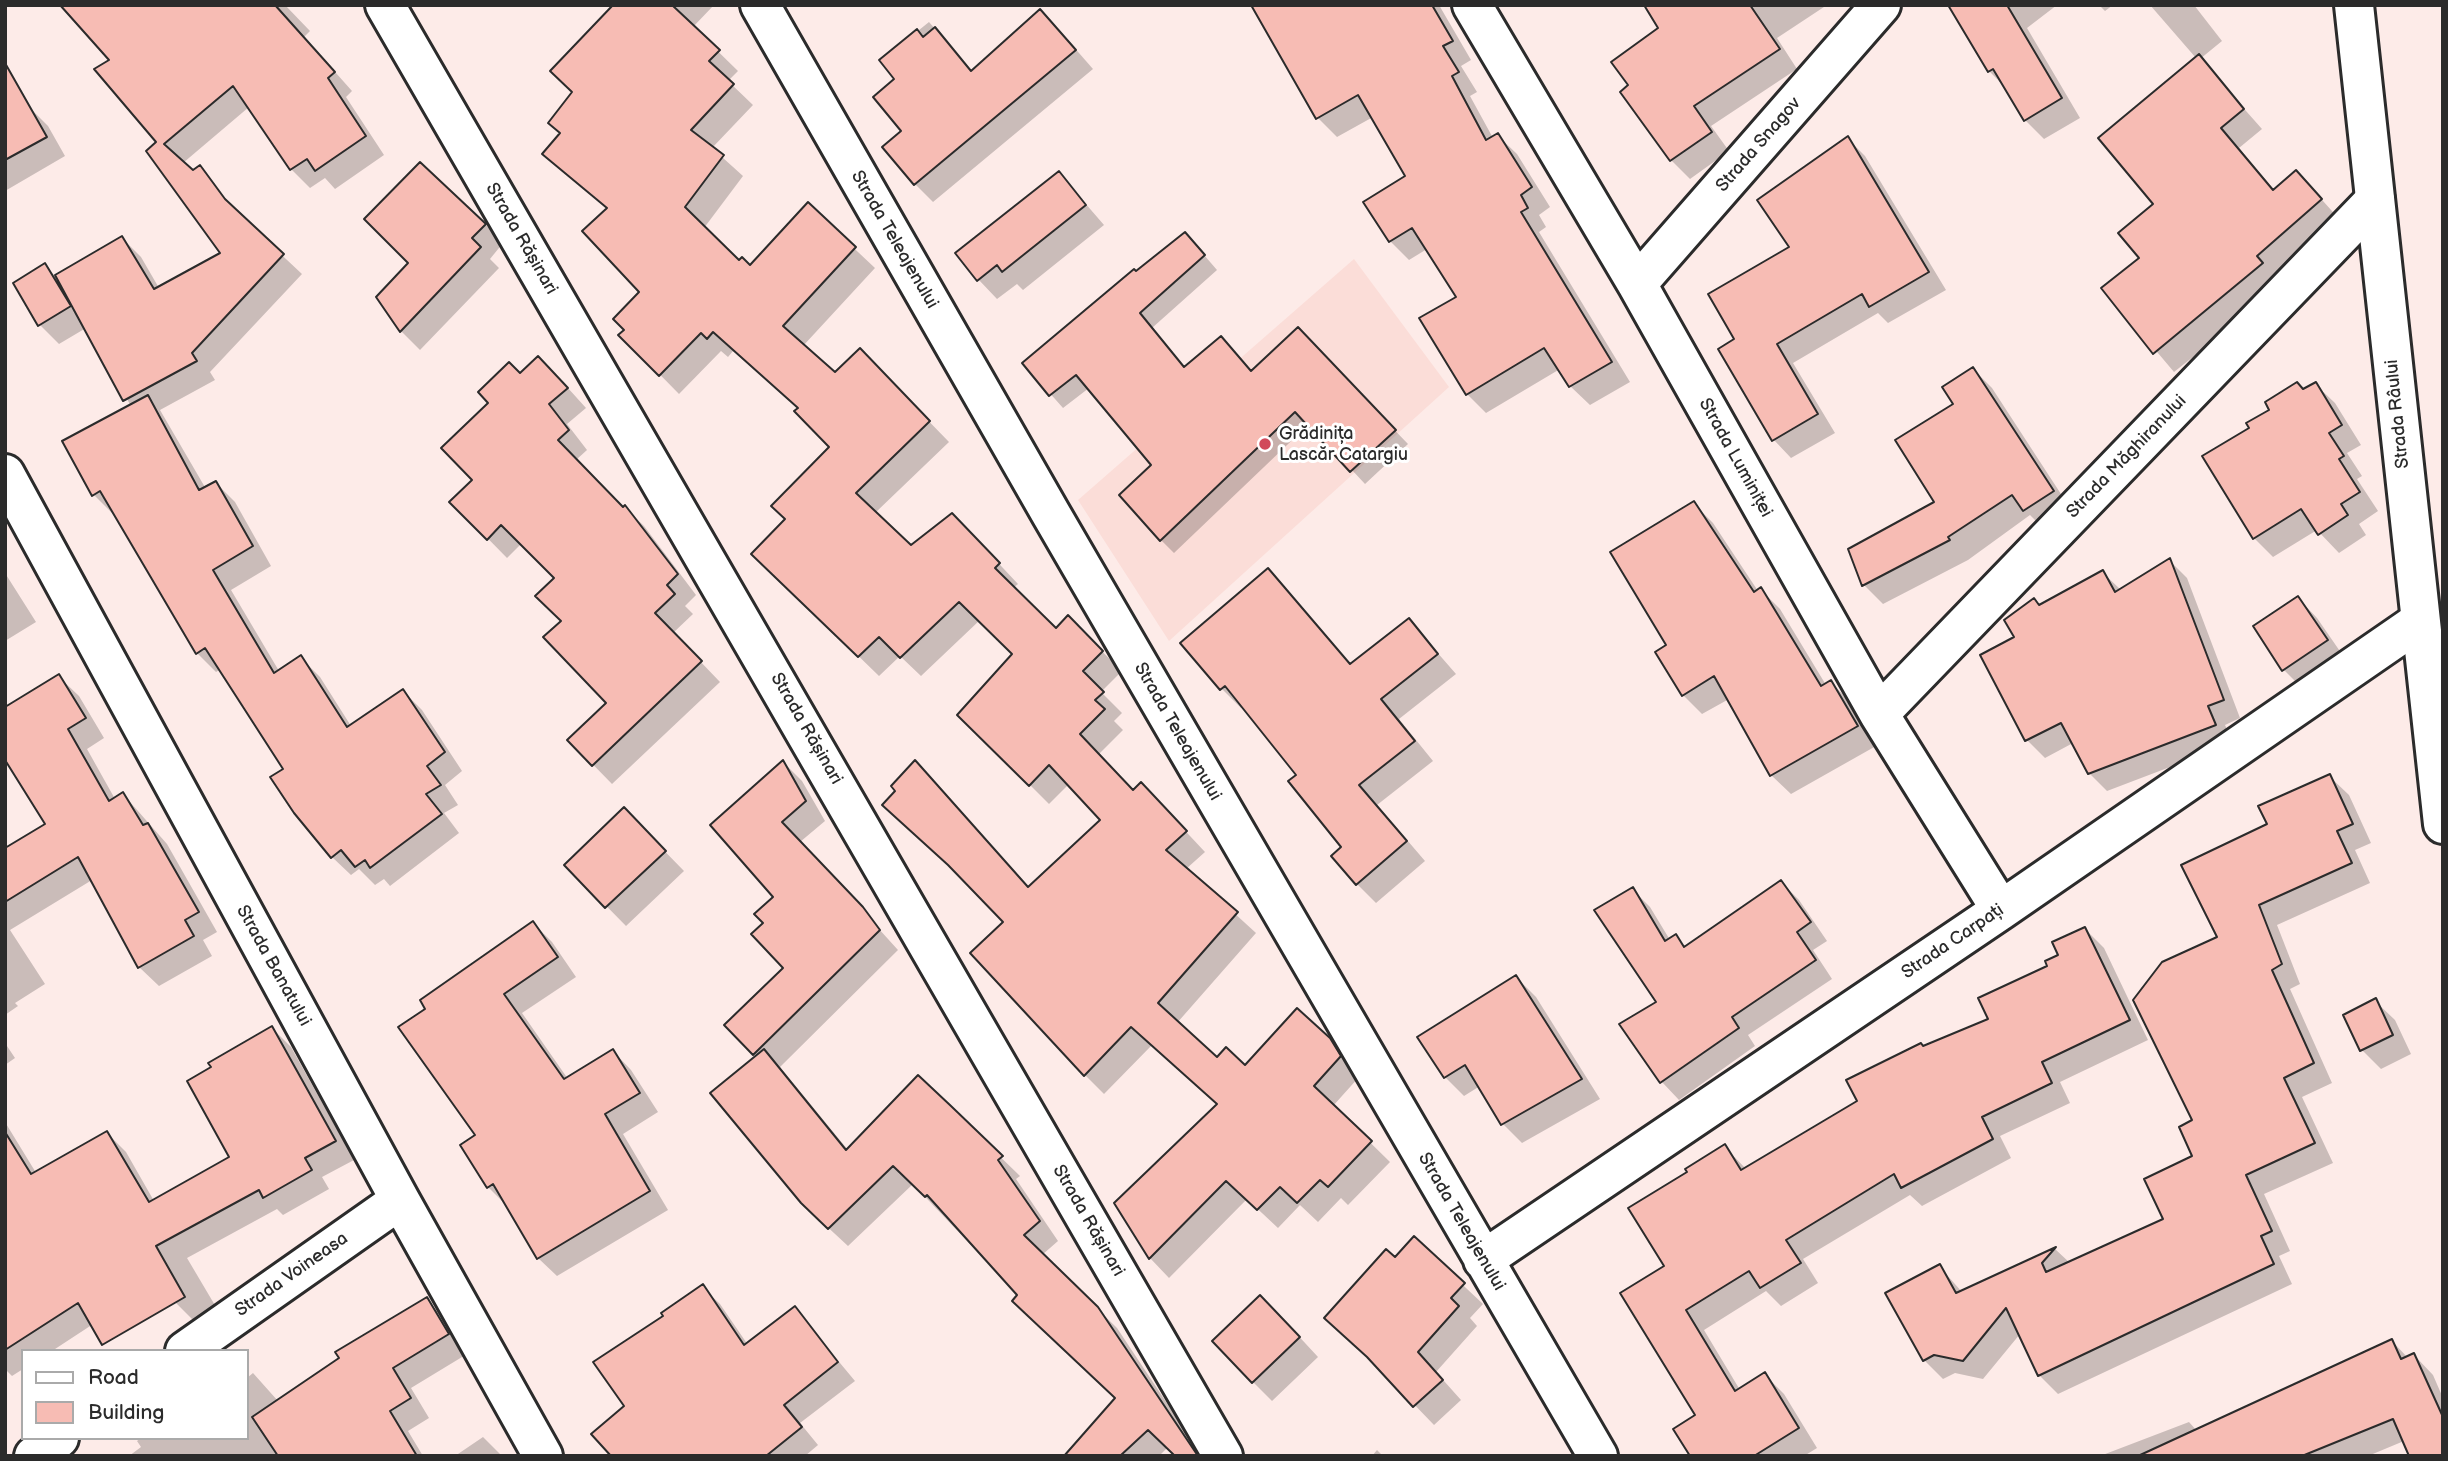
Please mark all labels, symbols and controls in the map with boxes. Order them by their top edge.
street label: Strada Snagov [1712,93,1806,197]
street label: Strada Teleajenului [846,167,942,313]
street label: Strada Rășinari [480,179,562,299]
street label: Strada Râului [2382,358,2414,470]
street label: Strada Măghiranului [2063,391,2191,523]
street label: Strada Luminiței [1693,395,1777,521]
place label: Grădinița Lascăr Catargiu [1279,423,1408,466]
marker: Grădinița Lascăr Catargiu [1257,436,1273,452]
street label: Strada Teleajenului [1129,659,1225,805]
street label: Strada Rășinari [765,669,847,789]
street label: Strada Carpați [1898,900,2008,984]
street label: Strada Banatului [231,902,315,1030]
street label: Strada Teleajenului [1413,1149,1509,1295]
street label: Strada Rășinari [1047,1161,1129,1281]
street label: Strada Voineasa [232,1228,352,1322]
legend [21,1349,248,1440]
text: Road [88,1365,139,1390]
text: Building [88,1400,164,1425]

